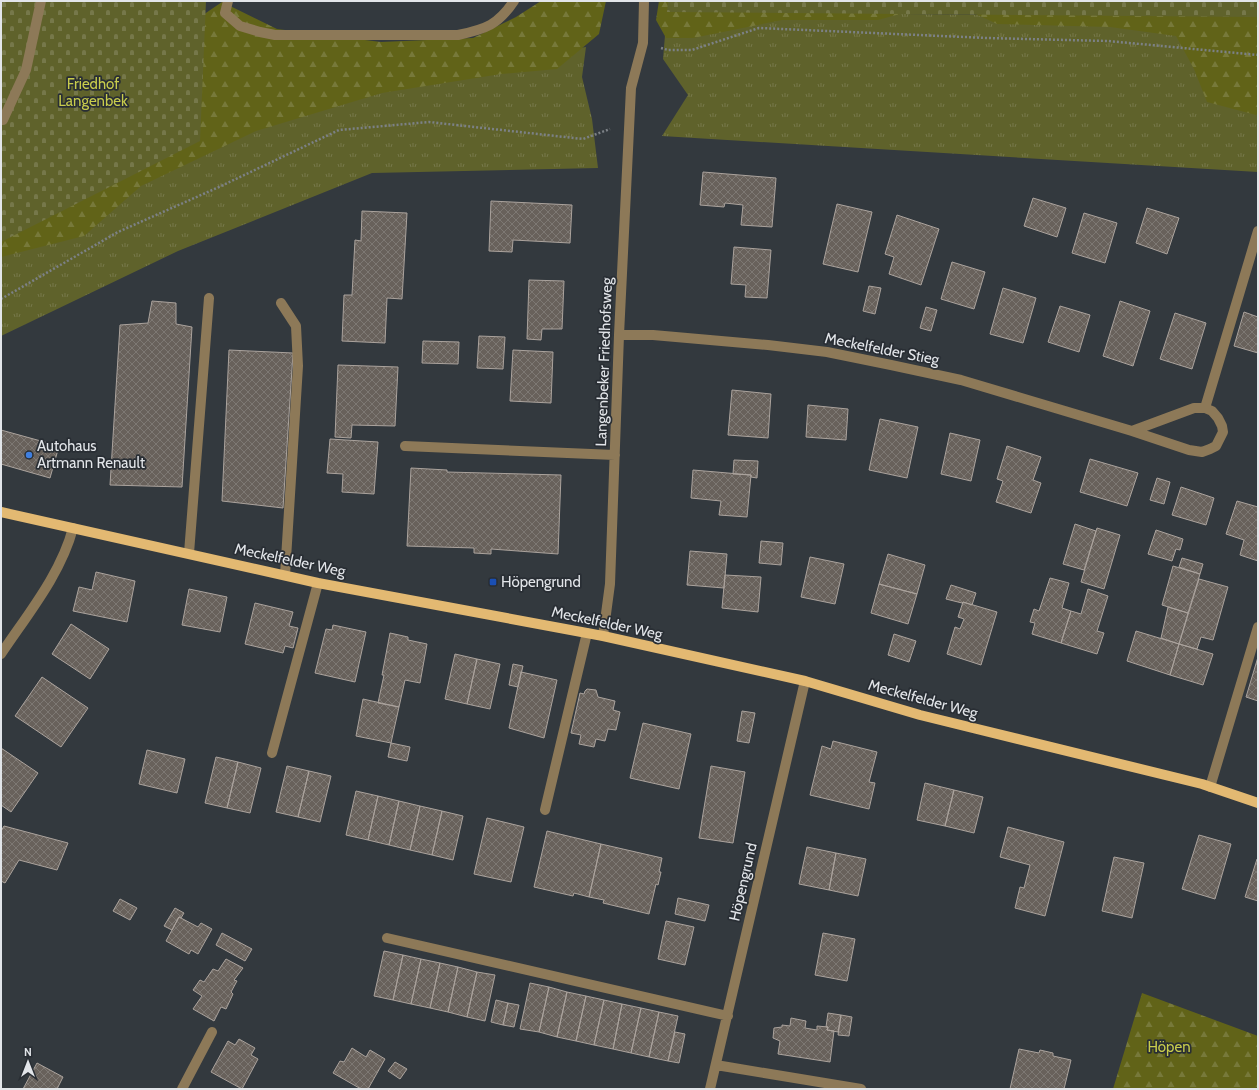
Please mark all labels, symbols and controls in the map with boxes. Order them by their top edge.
park label: Friedhof Langenbek [58,75,128,110]
street label: Langenbeker Friedhofsweg [592,277,616,447]
street label: Meckelfelder Stieg [823,329,941,369]
place label: Autohaus Artmann Renault [37,437,145,472]
marker: Autohaus Artmann Renault [24,450,34,460]
street label: Meckelfelder Weg [233,539,348,581]
place label: Höpengrund [501,573,581,591]
marker: Höpengrund [488,577,498,587]
street label: Meckelfelder Weg [550,602,665,644]
street label: Meckelfelder Weg [866,676,980,722]
street label: Höpengrund [725,841,761,923]
park label: Höpen [1147,1038,1191,1056]
north arrow [8,1042,48,1082]
text: N [24,1045,32,1059]

